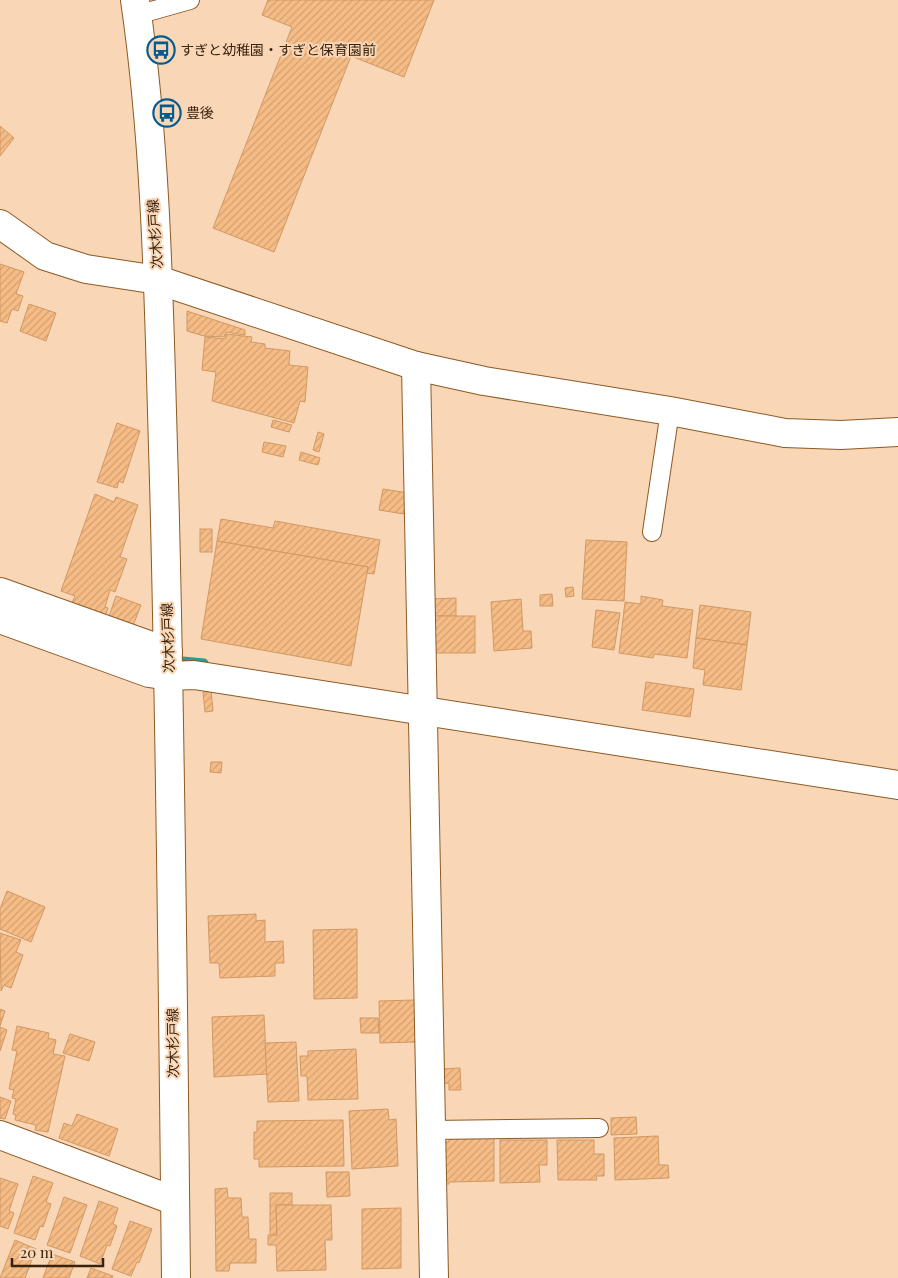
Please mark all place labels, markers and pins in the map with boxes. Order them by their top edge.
bus stop icon: すぎと幼稚園・すぎと保育園前 [146,35,176,65]
place label: すぎと幼稚園・すぎと保育園前 [180,40,376,59]
bus stop icon: 豊後 [152,98,182,128]
place label: 豊後 [186,103,214,122]

